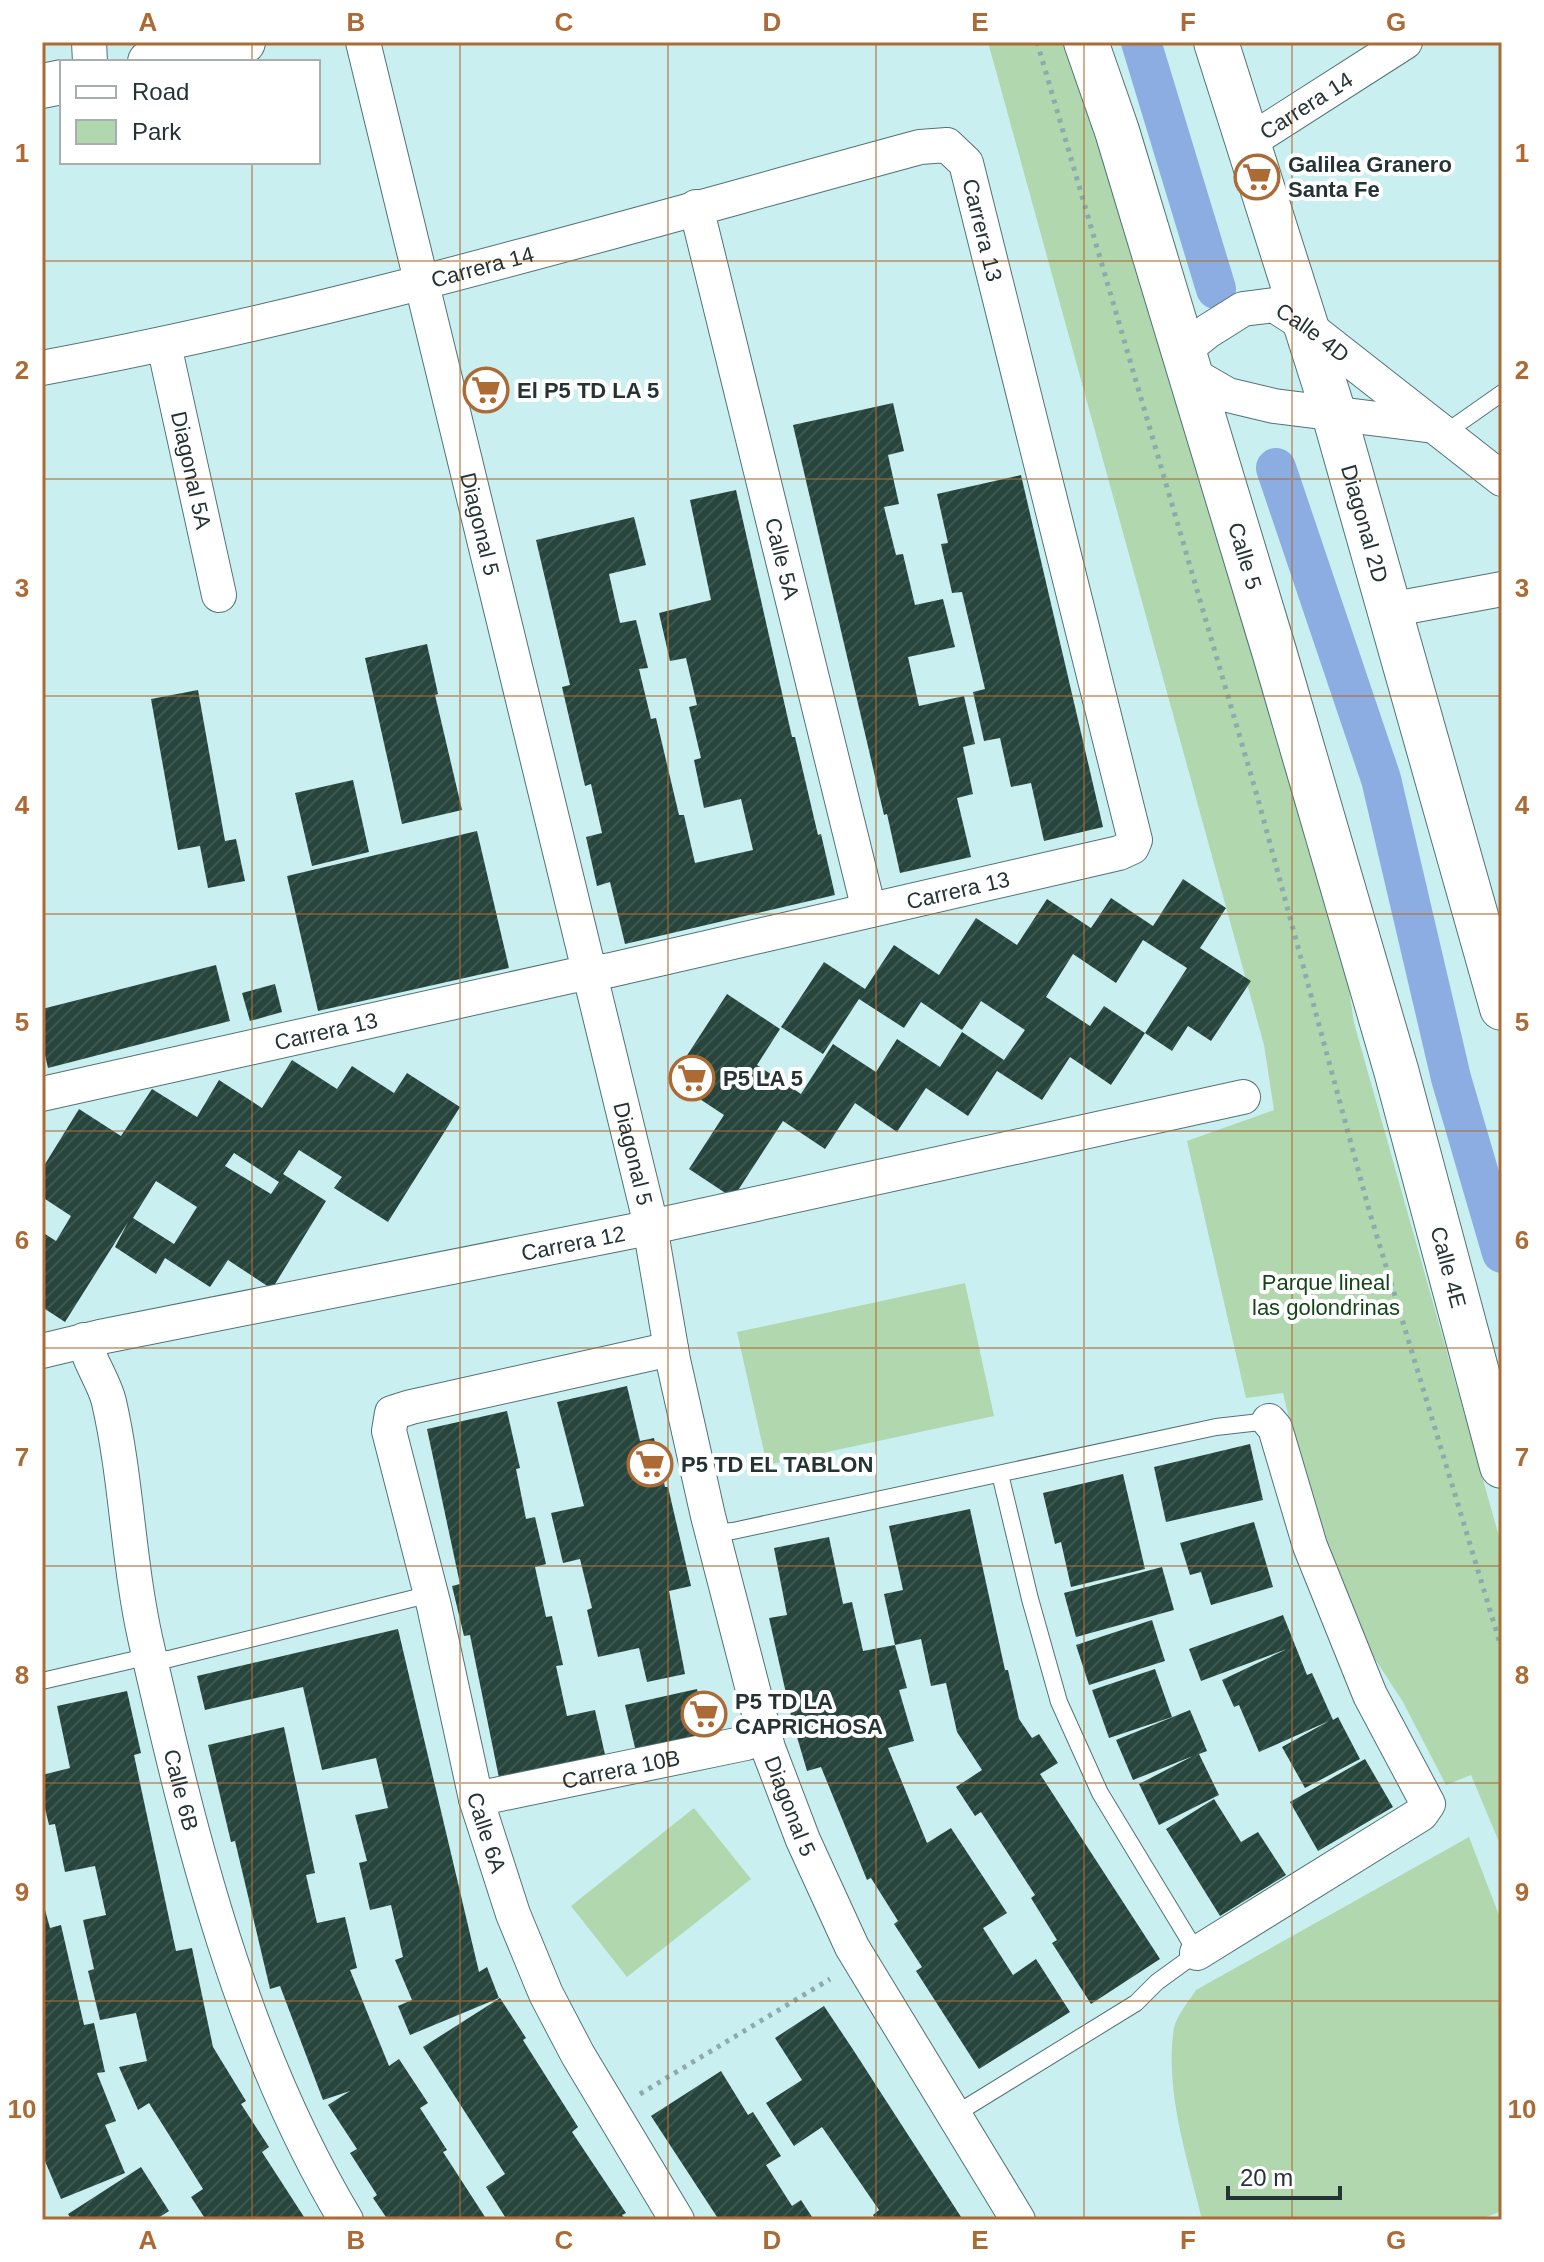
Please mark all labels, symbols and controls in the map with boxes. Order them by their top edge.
text: A [139,7,158,37]
text: B [347,7,365,37]
text: C [555,7,574,37]
text: D [763,7,781,37]
text: E [971,7,989,37]
text: F [1180,7,1196,37]
text: G [1386,7,1406,37]
legend [60,60,320,164]
street label: Carrera 14 [1255,67,1357,145]
text: Road [132,78,189,105]
text: Park [132,118,182,145]
text: 1 [15,138,29,168]
text: 1 [1515,138,1529,168]
place label: Galilea Granero Santa Fe [1288,152,1452,202]
supermarket icon: Galilea Granero Santa Fe [1233,153,1281,201]
street label: Carrera 13 [957,176,1007,284]
street label: Carrera 14 [428,242,537,293]
street label: Calle 4D [1271,298,1354,368]
text: 2 [15,355,29,385]
text: 2 [1515,355,1529,385]
supermarket icon: El P5 TD LA 5 [462,366,510,414]
place label: El P5 TD LA 5 [517,378,659,403]
street label: Diagonal 5A [166,409,216,532]
street label: Diagonal 2D [1336,462,1393,585]
street label: Diagonal 5 [455,470,504,578]
street label: Calle 5A [760,515,804,602]
street label: Calle 5 [1223,520,1267,592]
text: 3 [15,573,29,603]
text: 3 [1515,573,1529,603]
text: 4 [15,790,30,820]
text: 4 [1515,790,1530,820]
street label: Carrera 13 [904,866,1012,914]
text: 5 [15,1007,29,1037]
street label: Carrera 13 [272,1007,380,1055]
text: 5 [1515,1007,1529,1037]
supermarket icon: P5 LA 5 [668,1054,716,1102]
place label: P5 LA 5 [723,1066,803,1091]
street label: Diagonal 5 [608,1100,658,1208]
street label: Carrera 12 [519,1221,627,1266]
street label: Calle 4E [1425,1224,1471,1311]
text: 6 [15,1225,29,1255]
text: 6 [1515,1225,1529,1255]
park label: Parque lineal las golondrinas [1252,1270,1400,1320]
supermarket icon: P5 TD EL TABLON [626,1440,674,1488]
text: 7 [15,1442,29,1472]
text: 7 [1515,1442,1529,1472]
place label: P5 TD EL TABLON [681,1452,873,1477]
text: 8 [15,1660,29,1690]
text: 8 [1515,1660,1529,1690]
place label: P5 TD LA CAPRICHOSA [735,1689,883,1739]
supermarket icon: P5 TD LA CAPRICHOSA [680,1690,728,1738]
street label: Carrera 10B [560,1745,682,1794]
street label: Calle 6B [159,1747,203,1834]
street label: Diagonal 5 [759,1753,821,1860]
street label: Calle 6A [462,1789,511,1876]
text: 9 [15,1877,29,1907]
text: 9 [1515,1877,1529,1907]
text: 10 [8,2094,36,2124]
text: 10 [1508,2094,1536,2124]
scale bar [1228,2150,1340,2200]
text: 20 m [1240,2164,1293,2191]
text: A [139,2225,158,2255]
text: B [347,2225,365,2255]
text: C [555,2225,574,2255]
text: D [763,2225,781,2255]
text: E [971,2225,989,2255]
text: F [1180,2225,1196,2255]
text: G [1386,2225,1406,2255]

